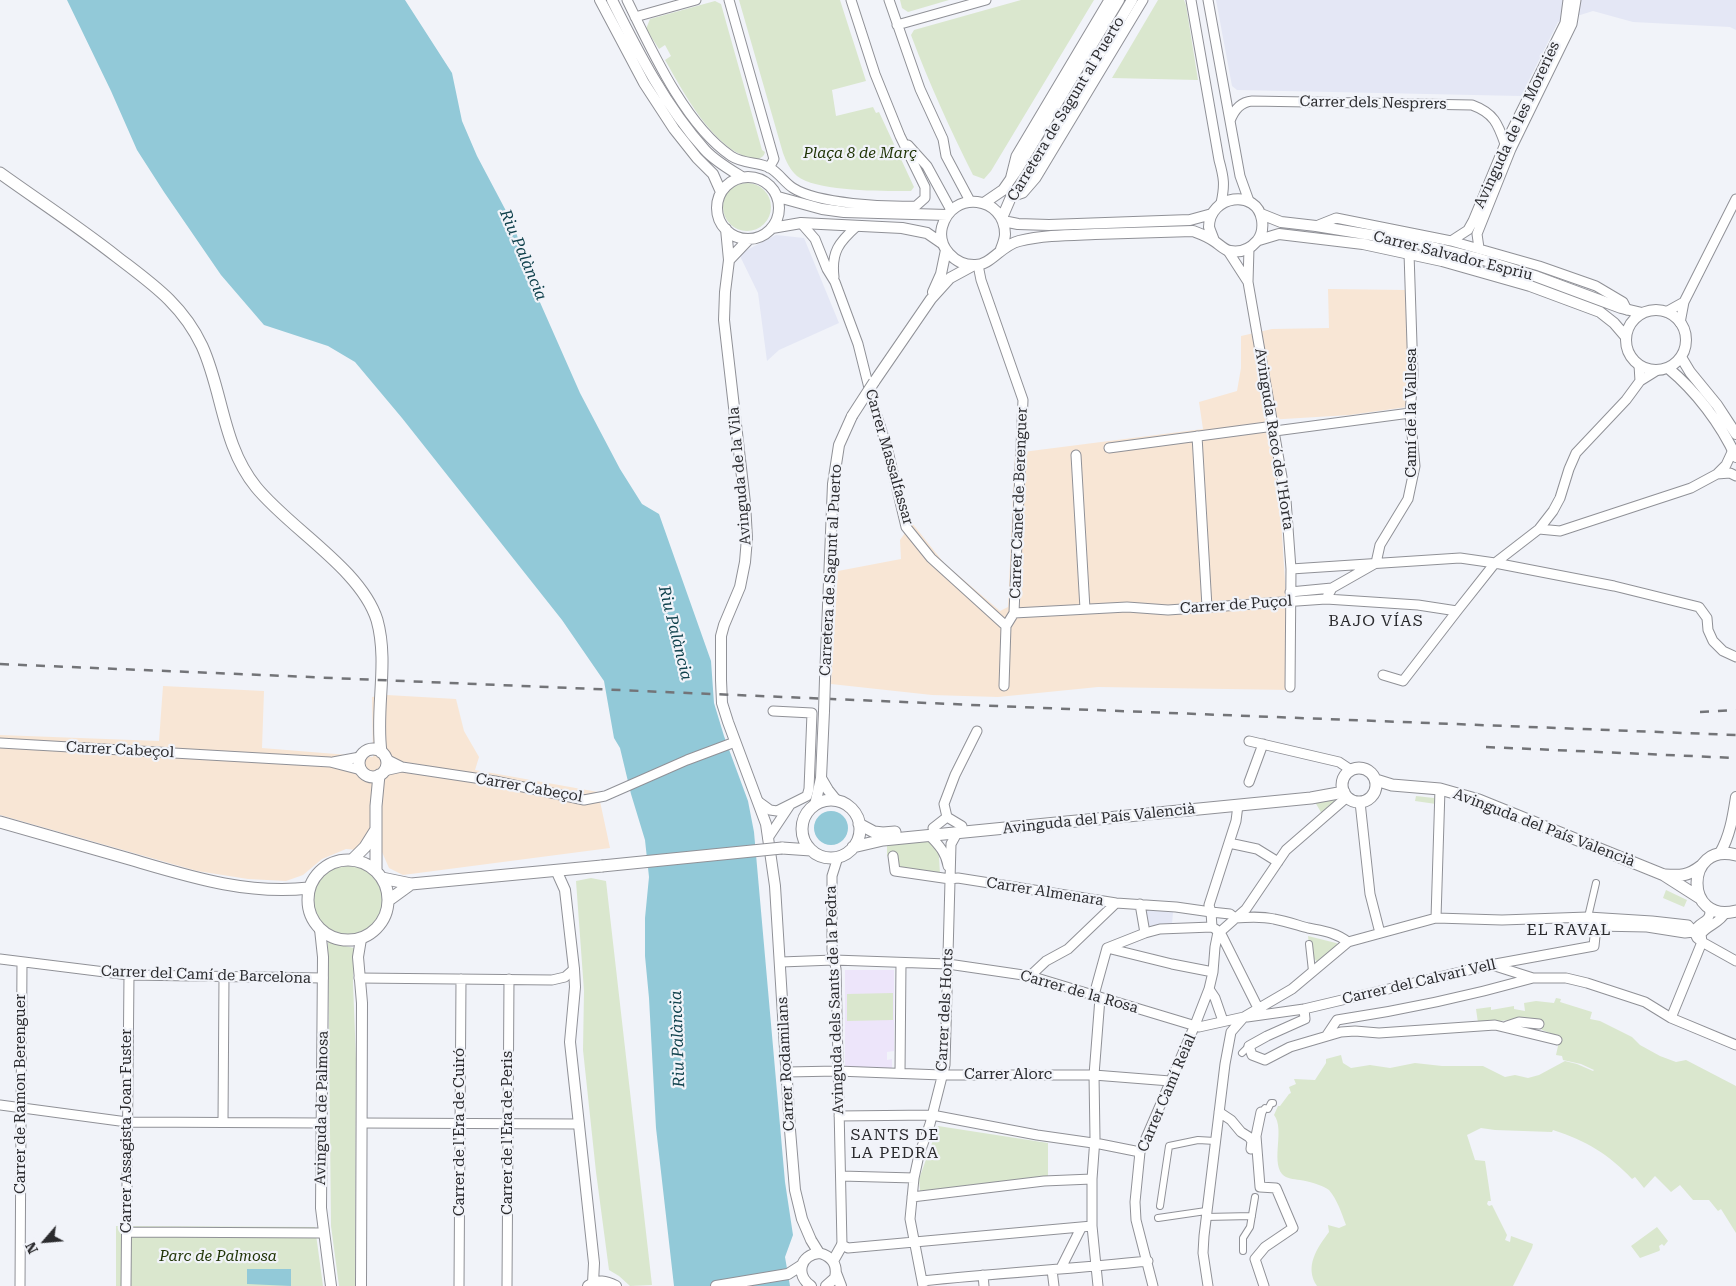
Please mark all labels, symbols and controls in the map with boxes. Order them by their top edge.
street label: Carretera de Sagunt al Puerto [1004,13,1128,205]
street label: Avinguda de les Moreries [1470,39,1564,211]
street label: Carrer dels Nesprers [1299,93,1447,113]
park label: Plaça 8 de Març [803,145,917,163]
water label: Riu Palància [495,207,551,303]
street label: Carrer Salvador Espriu [1371,227,1535,285]
street label: Avinguda Racó de l'Horta [1251,347,1297,531]
street label: Camí de la Vallesa [1403,348,1421,478]
street label: Carrer Massalfassar [861,387,917,527]
street label: Avinguda de la Vila [725,406,755,546]
street label: Carrer Canet de Berenguer [1007,407,1031,599]
street label: Carretera de Sagunt al Puerto [816,464,846,676]
water label: Riu Palància [654,584,696,682]
street label: Carrer de Puçol [1179,592,1293,618]
district label: BAJO VÍAS [1327,611,1425,631]
street label: Carrer Cabeçol [65,738,175,762]
street label: Carrer Cabeçol [474,770,584,806]
street label: Avinguda del País Valencià [1451,785,1637,871]
street label: Avinguda del País Valencià [1002,800,1196,838]
street label: Carrer Almenara [985,874,1105,910]
street label: Avinguda dels Sants de la Pedra [822,885,848,1115]
district label: EL RAVAL [1525,920,1613,940]
street label: Carrer dels Horts [933,948,957,1072]
street label: Carrer del Calvari Vell [1340,956,1498,1008]
street label: Carrer del Camí de Barcelona [101,962,311,988]
street label: Carrer de la Rosa [1018,967,1140,1017]
water label: Riu Palància [667,990,689,1088]
street label: Carrer de Ramon Berenguer [12,994,30,1194]
street label: Carrer Rodamilans [773,996,799,1132]
street label: Carrer Assagista Joan Fuster [118,1029,136,1233]
street label: Avinguda de Palmosa [312,1031,332,1185]
street label: Carrer Camí Reial [1134,1031,1200,1155]
street label: Carrer de l'Era de Cuiró [451,1048,469,1216]
street label: Carrer de l'Era de Peris [499,1051,517,1215]
street label: Carrer Alorc [964,1066,1052,1084]
district label: SANTS DE LA PEDRA [849,1125,941,1163]
north arrow [20,1216,70,1266]
text: N [22,1239,41,1256]
park label: Parc de Palmosa [159,1248,277,1266]

